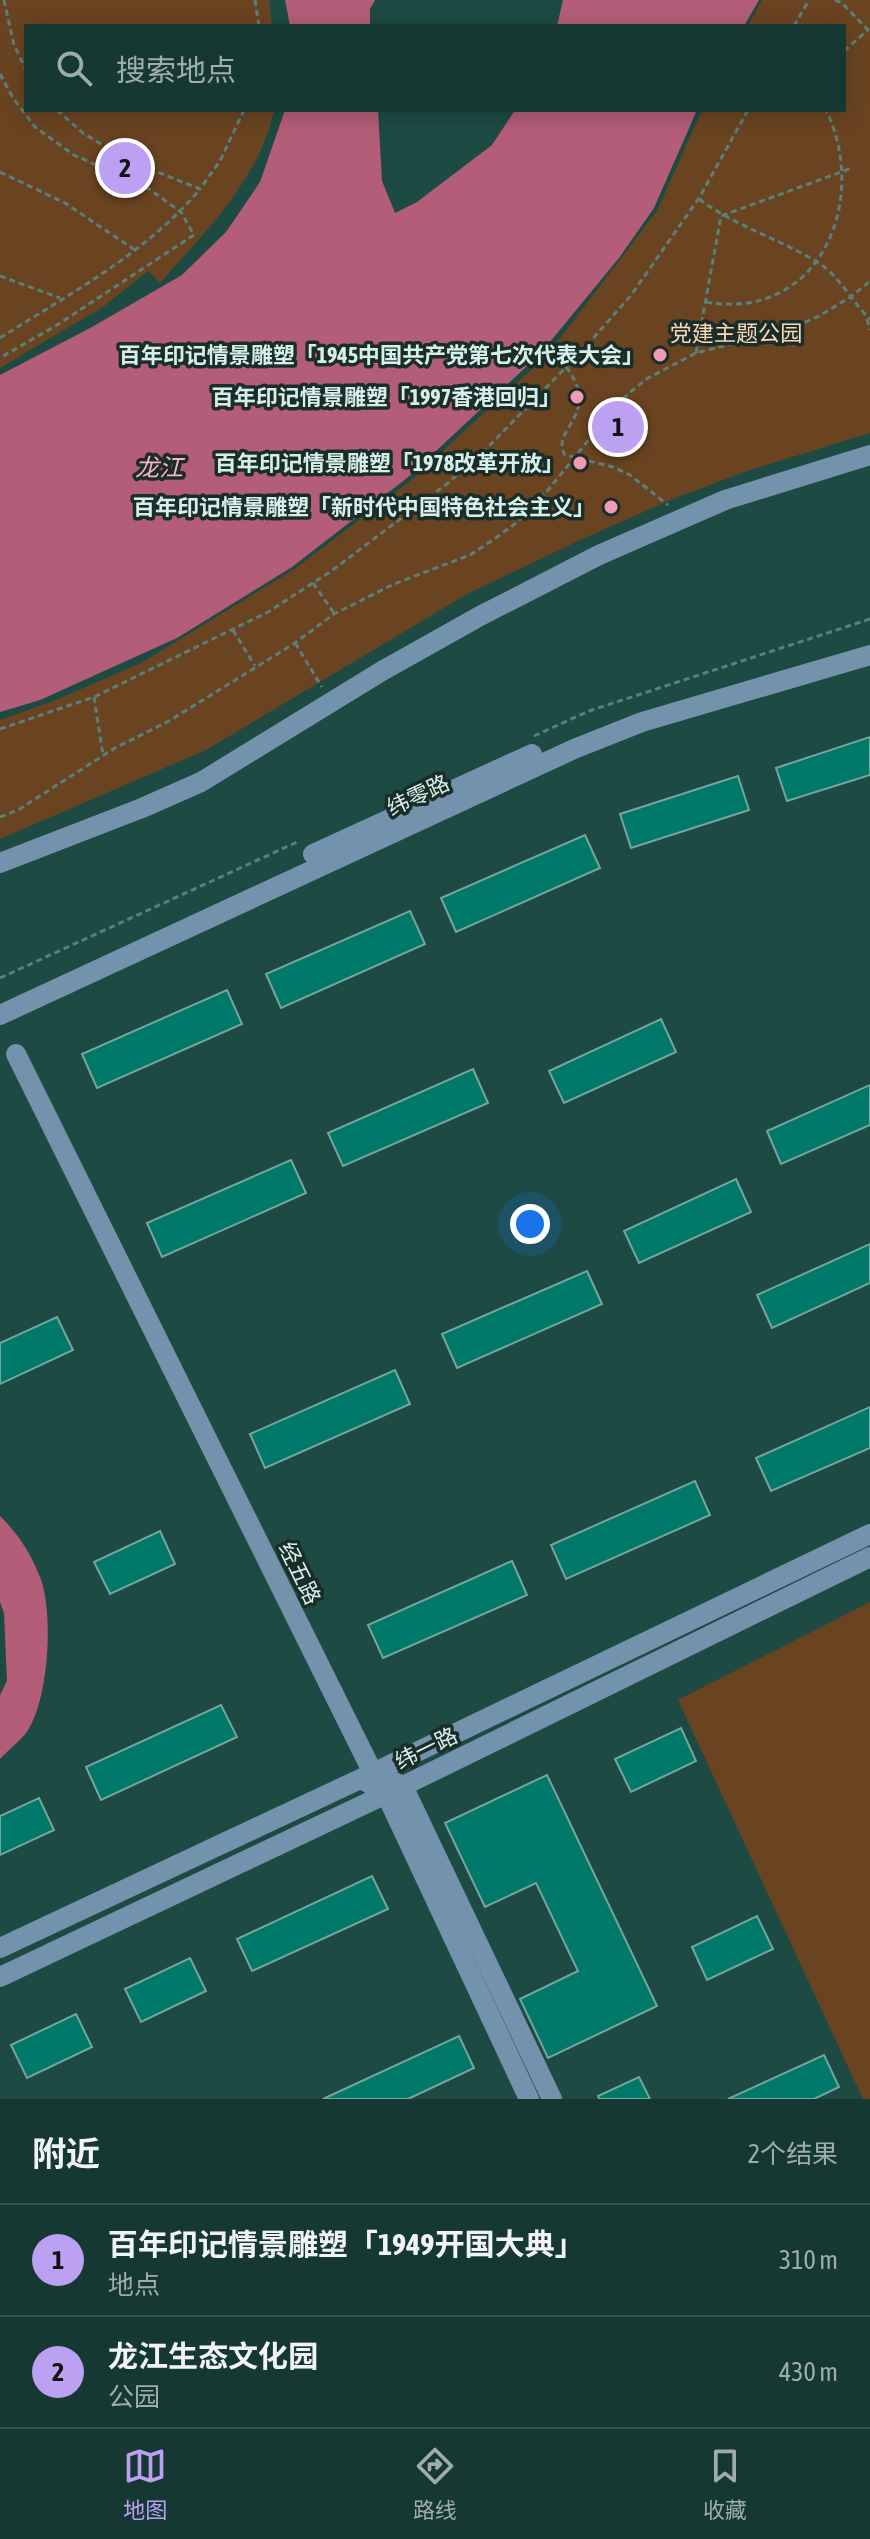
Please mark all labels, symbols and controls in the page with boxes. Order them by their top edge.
search box [24,24,846,112]
icon: search [52,46,96,90]
text: 搜索地点 [116,53,236,87]
pin: 2 [99,138,151,198]
park label: 党建主题公园 [670,320,802,346]
place label: 百年印记情景雕塑「1945中国共产党第七次代表大会」 [119,342,644,368]
marker: 百年印记情景雕塑「1945中国共产党第七次代表大会」 [651,346,669,364]
place label: 百年印记情景雕塑「1997香港回归」 [212,384,561,410]
marker: 百年印记情景雕塑「1997香港回归」 [568,388,586,406]
pin: 1 [592,397,644,457]
place label: 百年印记情景雕塑「1978改革开放」 [215,450,564,476]
water label: 龙江 [135,454,186,481]
marker: 百年印记情景雕塑「1978改革开放」 [571,454,589,472]
place label: 百年印记情景雕塑「新时代中国特色社会主义」 [133,494,595,520]
marker: 百年印记情景雕塑「新时代中国特色社会主义」 [602,498,620,516]
street label: 纬零路 [383,769,453,821]
your location [510,1204,550,1244]
street label: 经五路 [274,1538,326,1608]
street label: 纬一路 [391,1722,461,1774]
text: 附近 [32,2134,100,2173]
text: 2个结果 [748,2139,838,2169]
text: 百年印记情景雕塑「1949开国大典」 [108,2227,584,2261]
text: 1 [52,2245,64,2275]
text: 310 m [779,2245,838,2275]
text: 地点 [108,2270,160,2300]
text: 龙江生态文化园 [108,2339,318,2373]
text: 2 [52,2357,64,2387]
text: 430 m [779,2357,838,2387]
text: 公园 [108,2382,160,2412]
tab: 地图 [123,2444,167,2524]
tab: 路线 [413,2444,457,2524]
tab: 收藏 [703,2444,747,2524]

